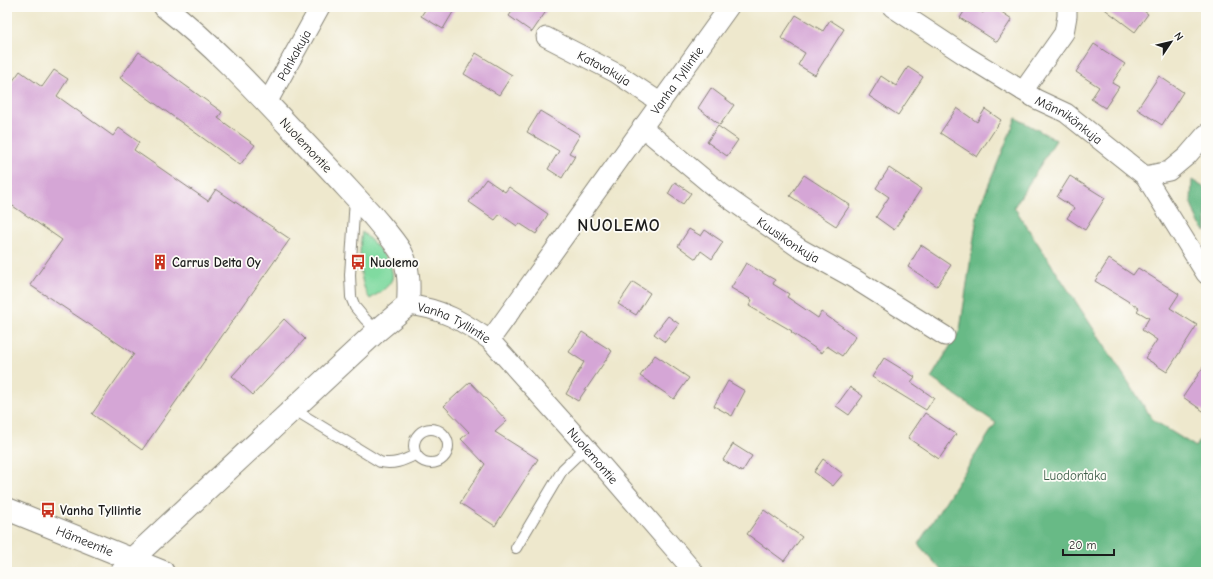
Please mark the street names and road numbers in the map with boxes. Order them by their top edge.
street label: Pahkakuja [274,27,314,83]
street label: Vanha Tyllintie [647,43,706,117]
street label: Katavakuja [575,47,634,88]
street label: Männikönkuja [1033,92,1106,147]
street label: Nuolemontie [277,114,335,176]
street label: Kuusikonkuja [754,213,822,266]
street label: Vanha Tyllintie [417,299,494,346]
street label: Nuolemontie [565,424,622,487]
street label: Hämeentie [54,522,116,559]

